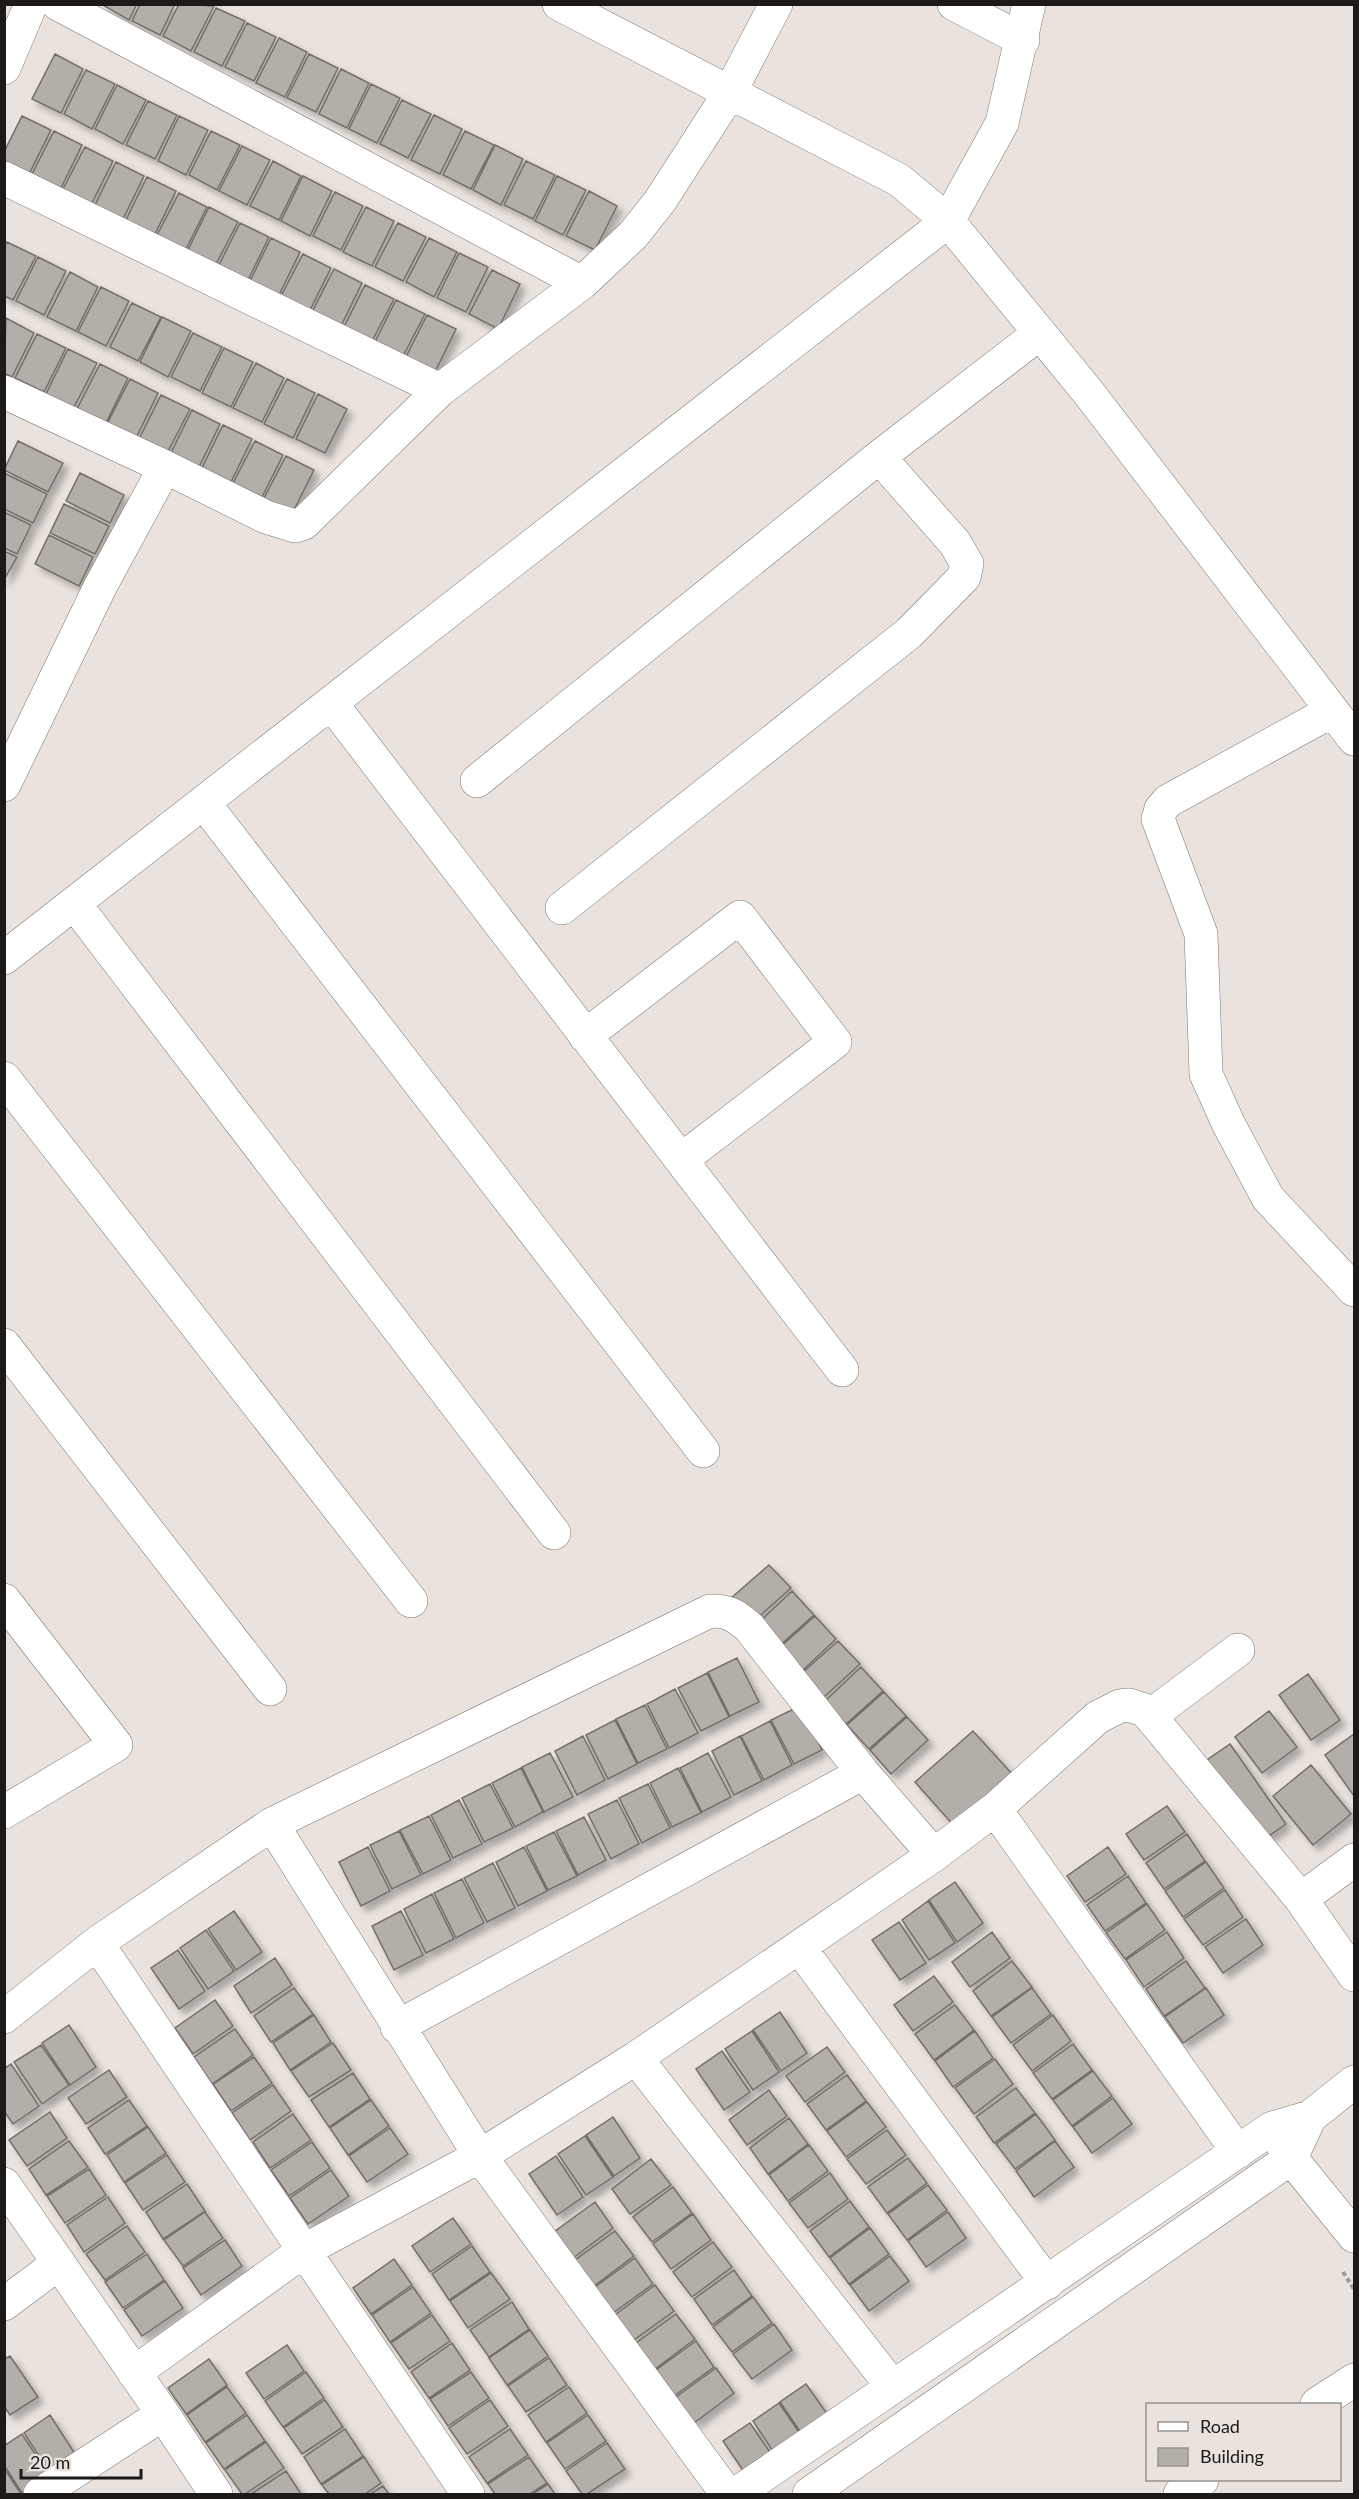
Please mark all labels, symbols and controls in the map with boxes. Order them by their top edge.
legend [1146,2403,1341,2481]
text: Road [1200,2415,1240,2437]
scale bar [21,2442,141,2480]
text: Building [1200,2445,1264,2467]
text: 20 m [30,2451,70,2473]

